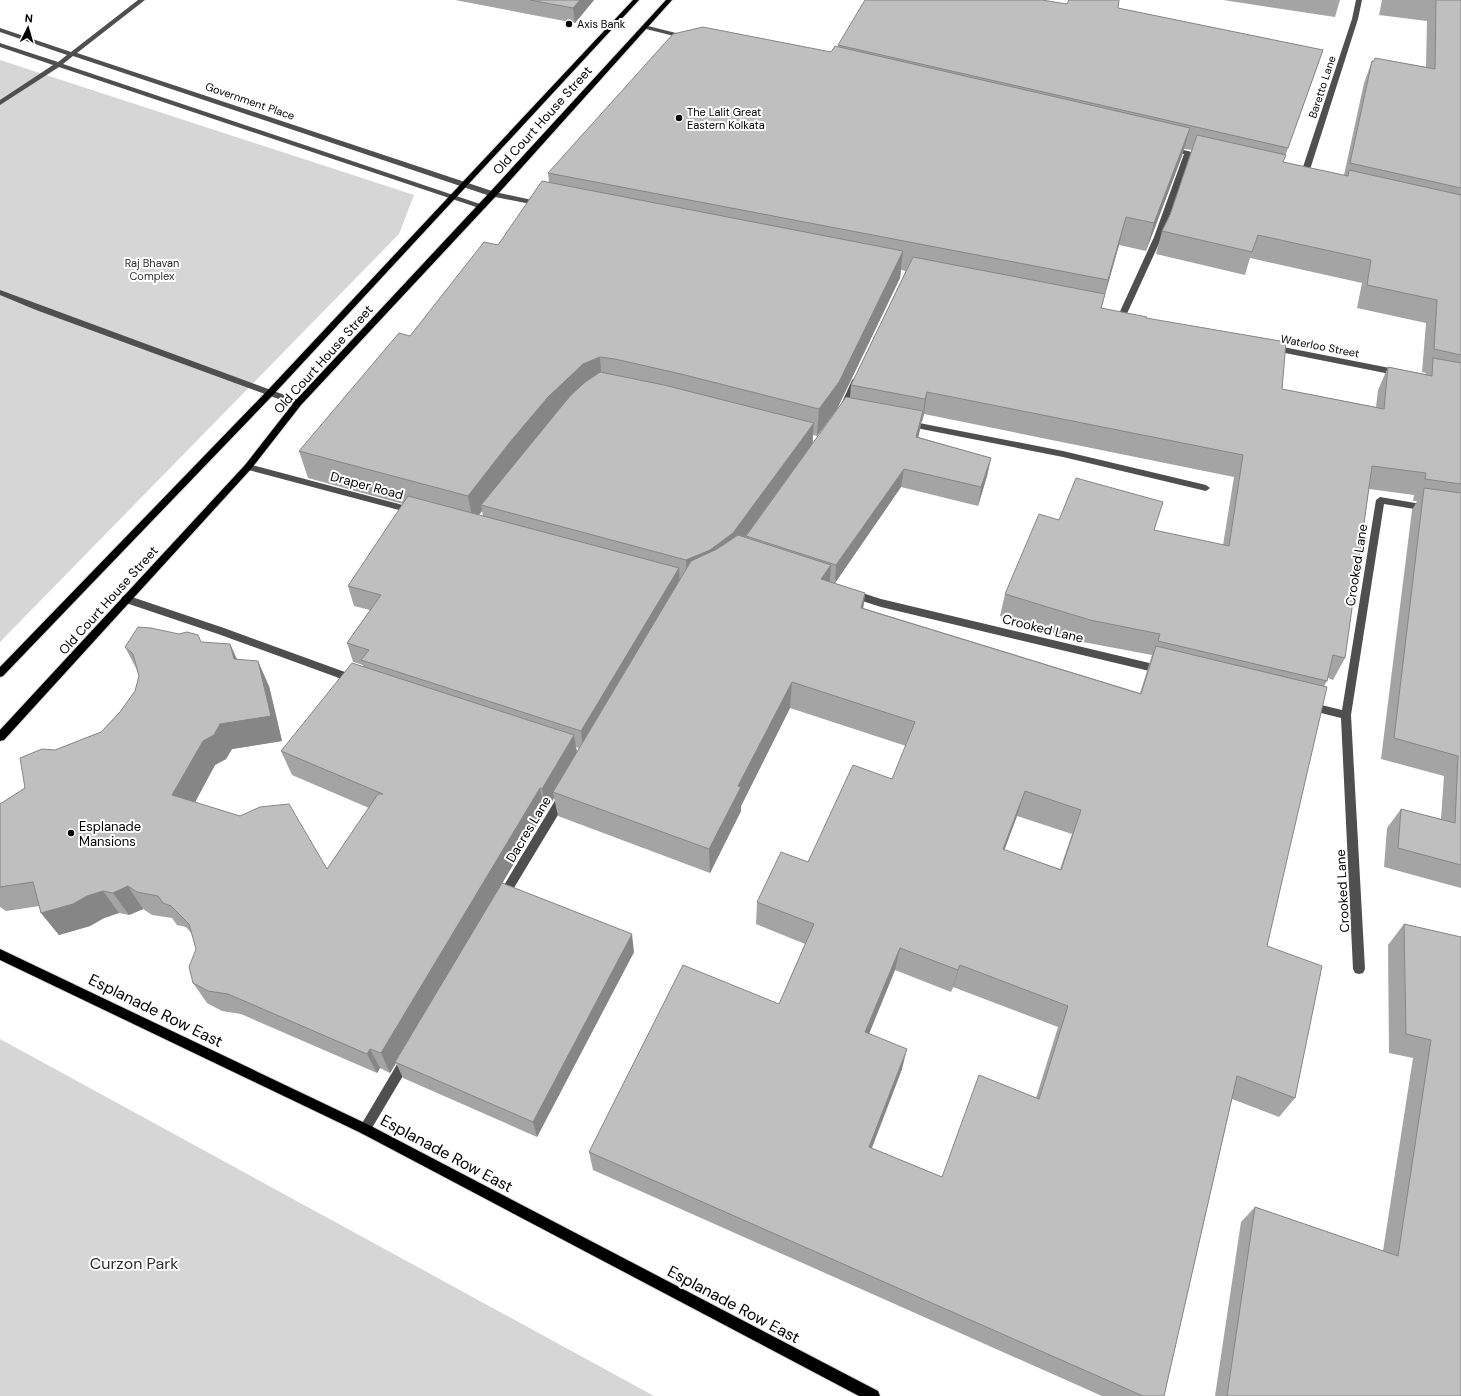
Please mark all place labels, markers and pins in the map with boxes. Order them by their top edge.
place label: Axis Bank [577,17,626,31]
marker: Axis Bank [564,19,574,29]
place label: The Lalit Great Eastern Kolkata [687,105,765,132]
marker: The Lalit Great Eastern Kolkata [674,113,684,123]
place label: Esplanade Mansions [79,818,141,850]
marker: Esplanade Mansions [66,828,76,838]

